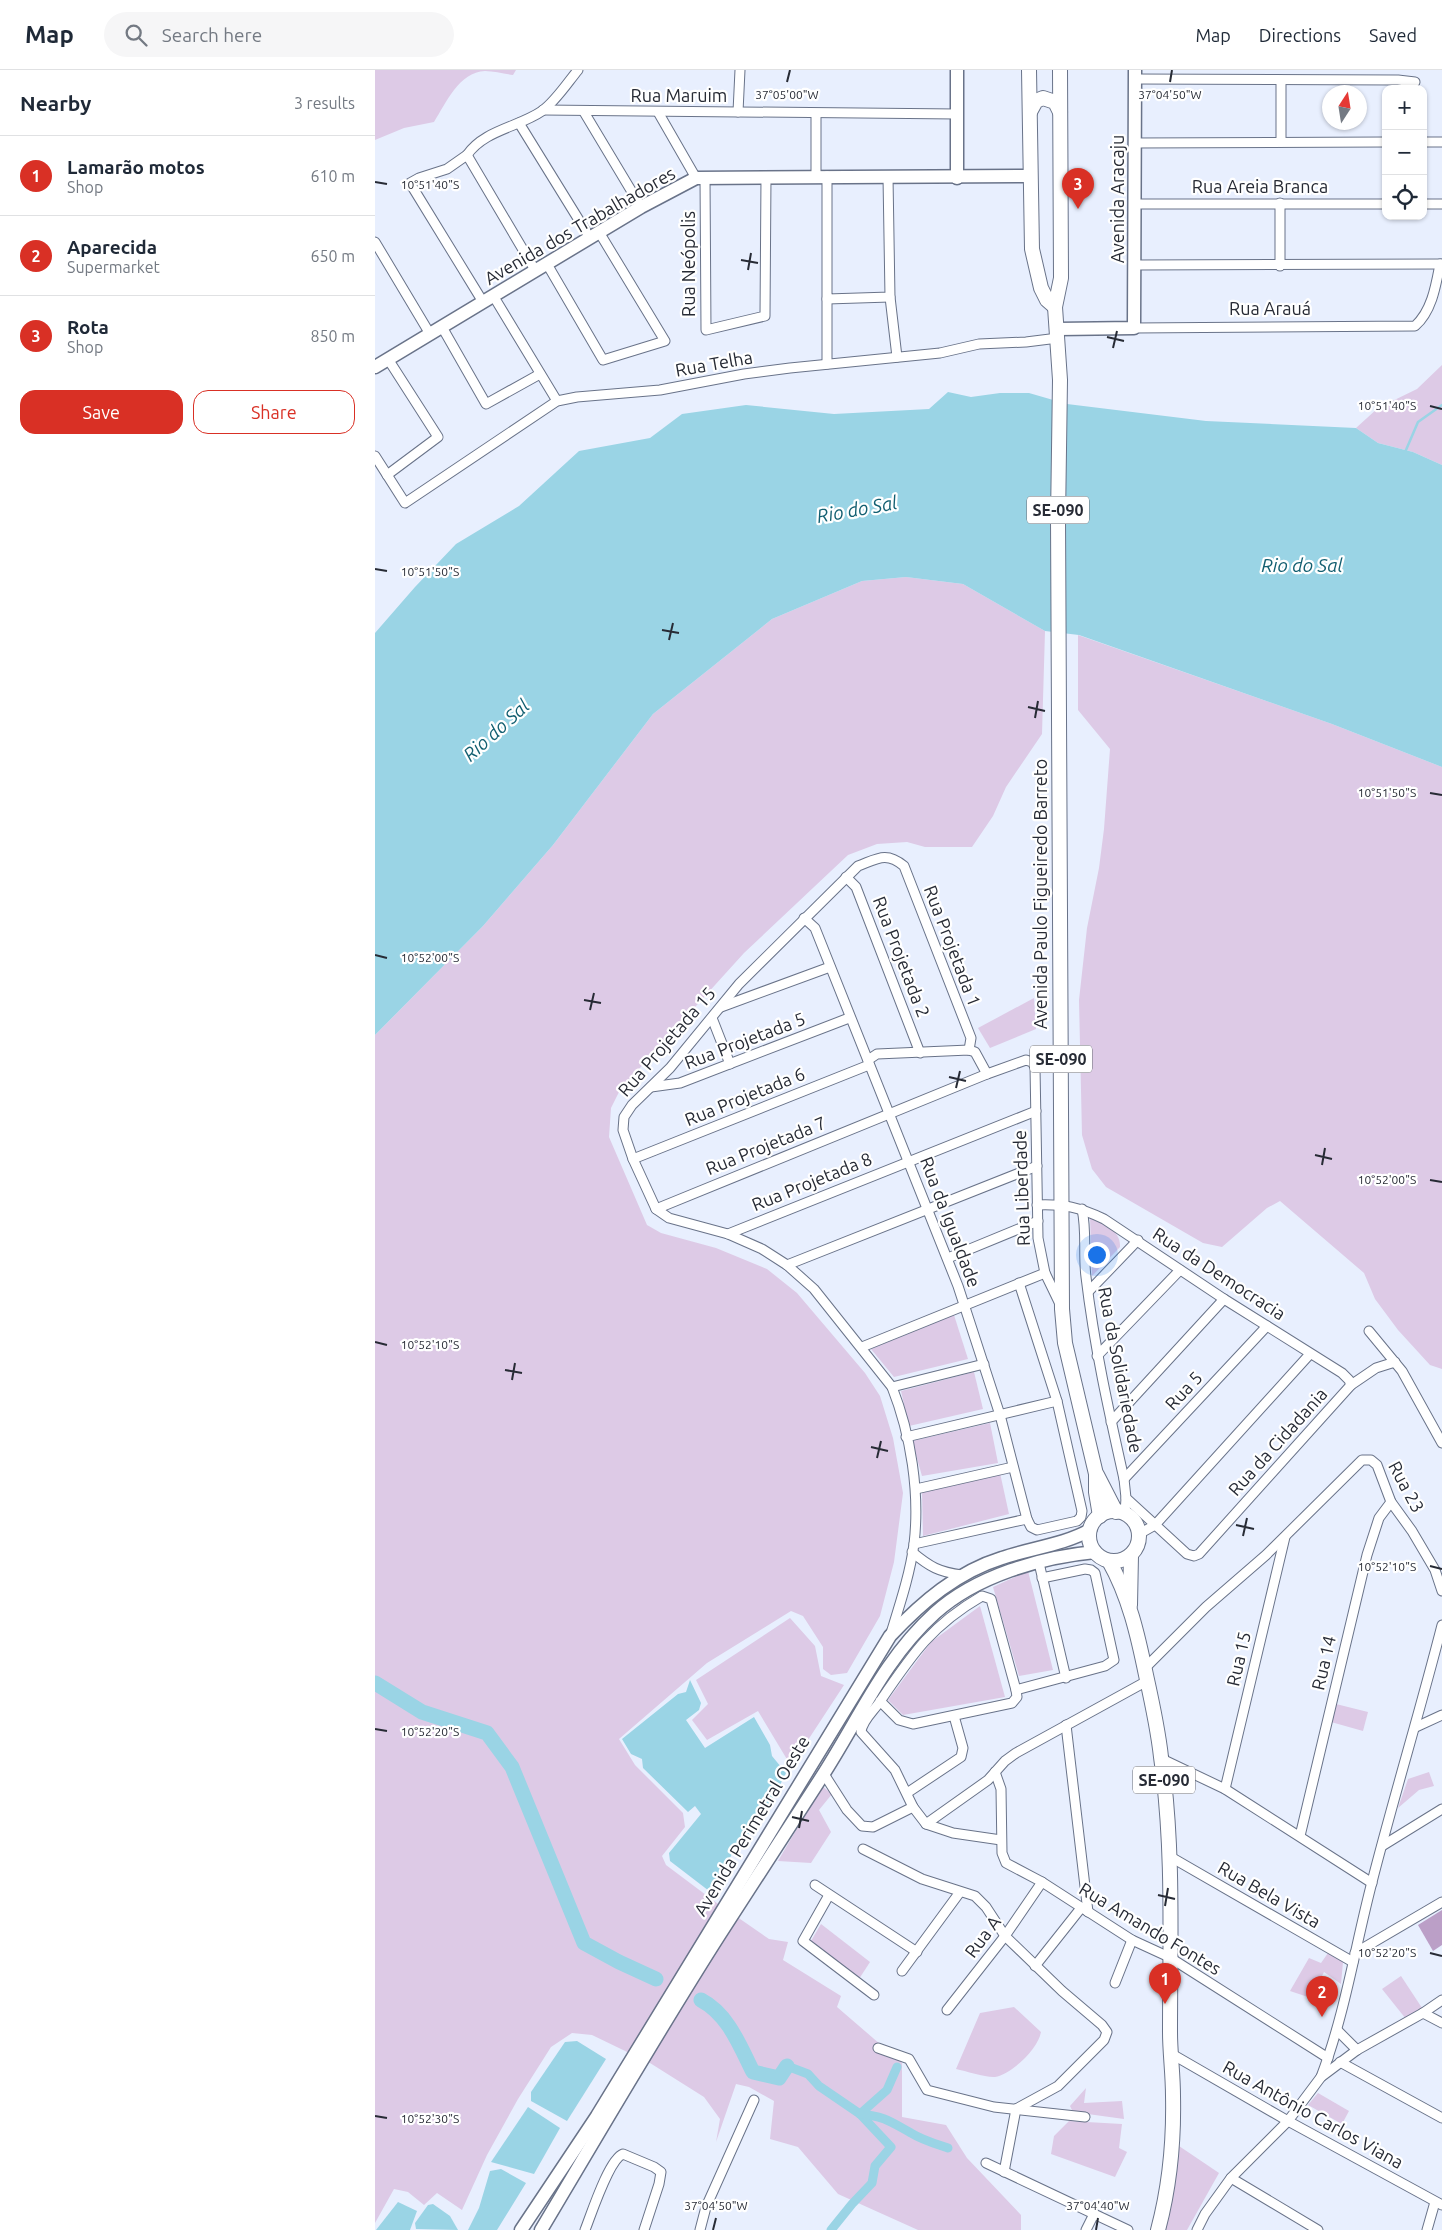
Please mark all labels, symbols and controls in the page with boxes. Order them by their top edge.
search box [104,12,454,57]
text: Map [25,21,74,48]
icon: search [122,21,150,49]
text: Search here [162,24,262,46]
text: Map [1195,25,1231,45]
text: Directions [1259,25,1341,45]
text: Saved [1369,25,1417,45]
street label: Rua Maruim [631,85,727,105]
north arrow [1322,85,1367,130]
map controls [1382,85,1427,220]
button: + [1382,85,1427,130]
text: 37°05'00"W [755,88,819,101]
text: 37°04'50"W [1138,88,1202,101]
text: Nearby [20,91,91,115]
text: 3 results [294,94,355,112]
button: − [1382,130,1427,175]
street label: Avenida Aracaju [1107,135,1127,263]
text: Lamarão motos [67,156,205,178]
street label: Avenida dos Trabalhadores [481,162,679,288]
text: 1 [31,167,41,185]
text: 610 m [310,167,355,185]
pin: 3 [1062,168,1094,209]
button: locate [1382,175,1427,220]
street label: Rua Areia Branca [1192,176,1328,196]
text: Shop [67,178,103,196]
text: 10°51'40"S [401,178,459,191]
street label: Rua Neópolis [678,211,698,317]
text: Aparecida [67,236,157,258]
text: 2 [31,247,41,265]
text: 650 m [310,247,355,265]
text: Supermarket [67,258,160,276]
street label: Rua Arauá [1229,298,1311,318]
text: Rota [67,316,109,338]
text: 3 [31,327,41,345]
text: 850 m [310,327,355,345]
text: Shop [67,338,103,356]
street label: Rua Telha [674,346,754,380]
button: Save [20,390,183,434]
button: Share [193,390,355,434]
text: 10°51'40"S [1358,399,1416,412]
water label: Rio do Sal [815,491,900,527]
road number: SE-090 [1027,496,1089,524]
water label: Rio do Sal [1261,554,1343,576]
text: 10°51'50"S [401,565,459,578]
water label: Rio do Sal [458,694,534,765]
street label: Avenida Paulo Figueiredo Barreto [1030,759,1050,1029]
text: 10°51'50"S [1358,786,1416,799]
street label: Rua Projetada 1 [921,882,985,1009]
street label: Rua Projetada 2 [870,893,934,1020]
text: 10°52'00"S [401,951,459,964]
street label: Rua Projetada 15 [614,983,719,1100]
street label: Rua Projetada 5 [681,1008,808,1072]
road number: SE-090 [1030,1046,1092,1072]
street label: Rua Projetada 6 [682,1063,808,1129]
street label: Rua Projetada 7 [703,1112,829,1178]
street label: Rua Liberdade [1009,1130,1033,1246]
street label: Rua Projetada 8 [749,1148,875,1214]
street label: Rua da Igualdade [917,1154,985,1290]
text: 10°52'00"S [1358,1173,1416,1186]
street label: Rua da Democracia [1150,1223,1290,1323]
your location [1084,1242,1110,1268]
street label: Rua da Solidariedade [1095,1285,1147,1455]
text: 10°52'10"S [401,1338,459,1351]
street label: Rua 5 [1161,1367,1206,1414]
street label: Rua da Cidadania [1224,1383,1331,1499]
street label: Rua 23 [1385,1457,1429,1516]
text: 10°52'10"S [1358,1560,1416,1573]
street label: Rua 15 [1222,1630,1254,1688]
street label: Rua 14 [1307,1634,1339,1692]
text: 10°52'20"S [401,1725,459,1738]
street label: Avenida Perimetral Oeste [689,1732,813,1919]
road number: SE-090 [1133,1766,1195,1794]
street label: Rua Bela Vista [1215,1857,1324,1932]
street label: Rua Amando Fontes [1076,1878,1225,1978]
street label: Rua A [960,1912,1004,1961]
text: 10°52'20"S [1358,1946,1416,1959]
pin: 1 [1149,1963,1181,2004]
pin: 2 [1306,1976,1338,2017]
street label: Rua Antônio Carlos Viana [1220,2056,1407,2172]
text: 10°52'30"S [401,2112,459,2125]
text: 37°04'50"W [684,2199,748,2212]
text: 37°04'40"W [1066,2199,1130,2212]

